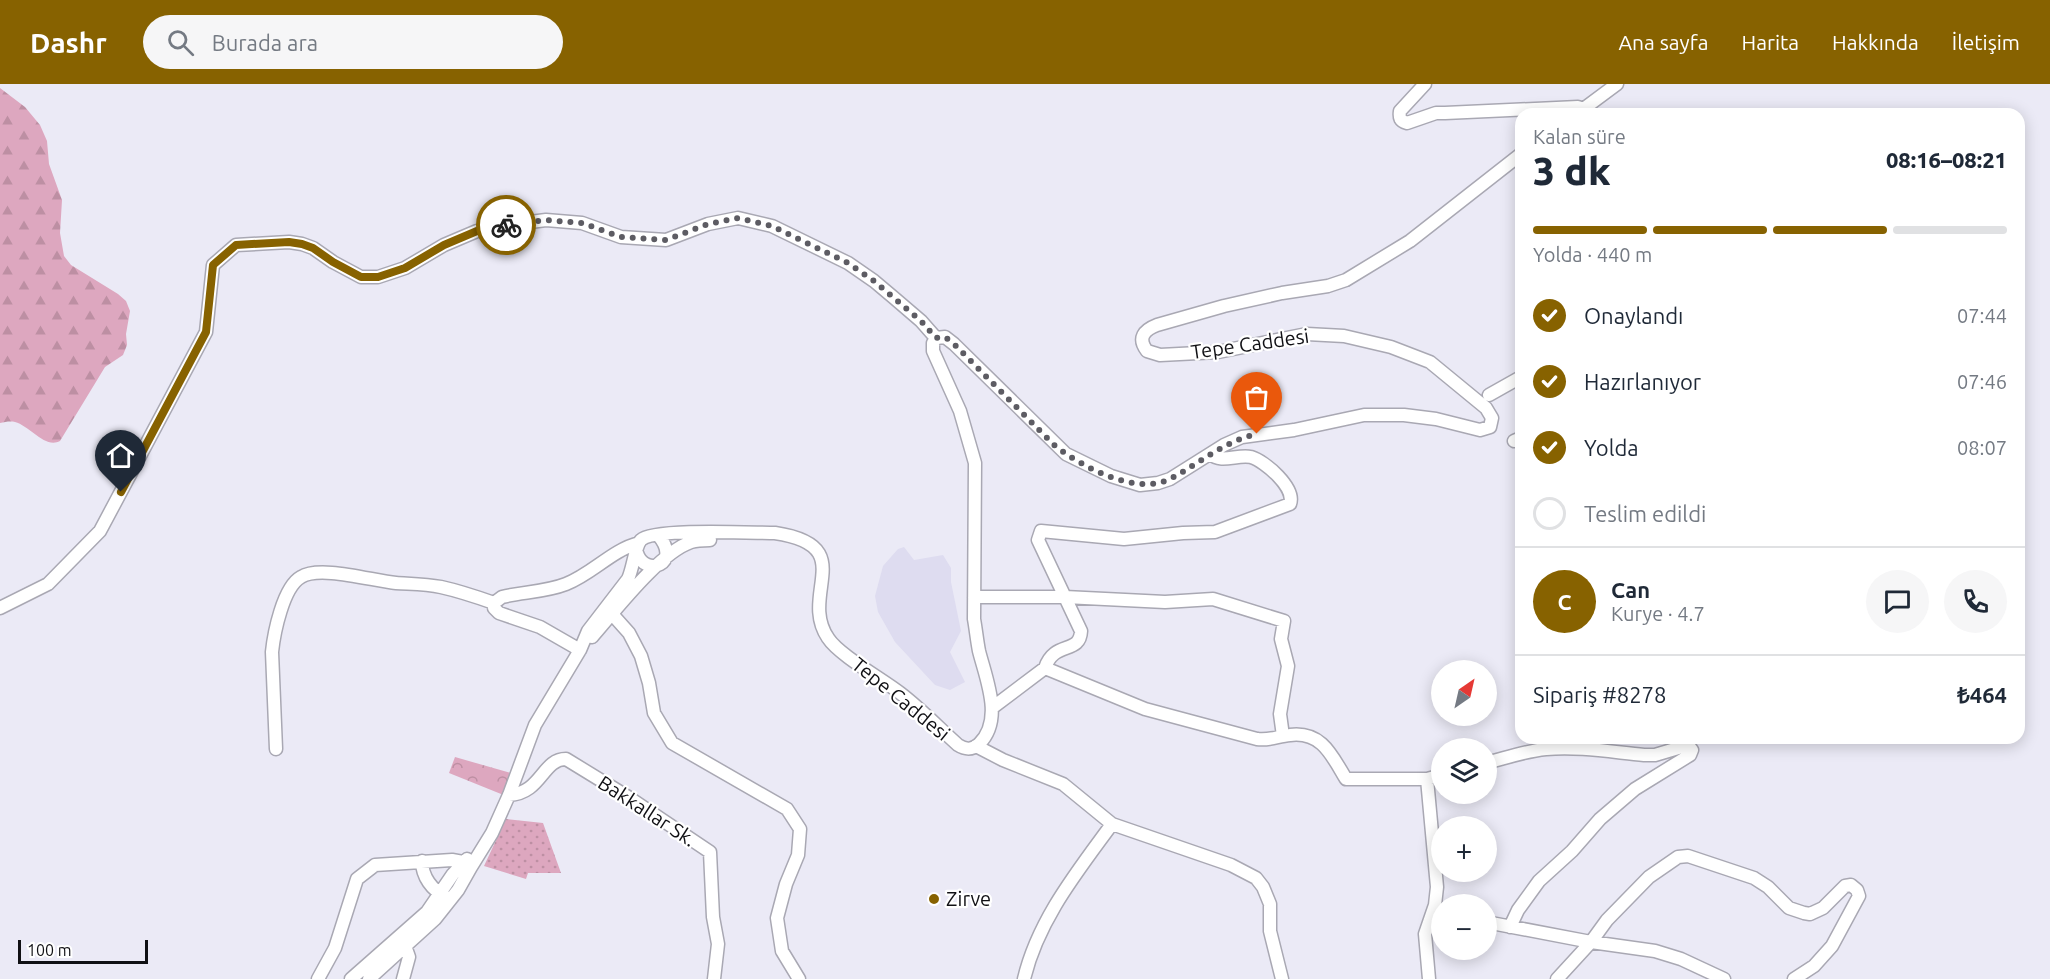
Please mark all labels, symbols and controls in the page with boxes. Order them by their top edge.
search box [143,15,563,69]
icon: search [164,26,197,59]
text: Dashr [30,27,107,58]
text: Burada ara [212,30,318,55]
text: Ana sayfa [1618,30,1709,54]
text: Harita [1742,30,1799,54]
text: Hakkında [1832,30,1919,54]
text: İletişim [1952,30,2020,54]
text: Kalan süre [1533,125,1626,148]
text: 08:16–08:21 [1886,147,2007,172]
text: 3 dk [1533,149,1611,192]
courier [476,195,536,255]
icon: bike [490,209,523,242]
text: Yolda · 440 m [1533,243,1652,266]
icon: check [1533,299,1566,332]
text: Onaylandı [1584,303,1683,328]
text: 07:44 [1957,304,2007,327]
street label: Tepe Caddesi [1189,324,1310,363]
icon: check [1533,365,1566,398]
text: Hazırlanıyor [1584,369,1701,394]
text: 07:46 [1957,370,2007,393]
pin [1231,372,1282,434]
icon: bag [1240,381,1273,414]
pin [95,430,146,492]
icon: check [1533,431,1566,464]
text: Yolda [1584,435,1639,460]
text: 08:07 [1957,436,2007,459]
icon: home [104,439,137,472]
text: Teslim edildi [1584,501,1706,526]
button: chat [1866,570,1929,633]
button: phone [1944,570,2007,633]
text: Can [1611,577,1650,602]
text: C [1557,589,1572,614]
text: Kurye · 4.7 [1611,602,1705,625]
street label: Tepe Caddesi [848,652,955,745]
north arrow [1431,660,1497,726]
map controls [1431,660,1497,960]
text: Sipariş #8278 [1533,682,1666,707]
text: ₺464 [1957,682,2007,707]
button: layers [1431,738,1497,804]
street label: Bakkallar Sk. [594,770,700,851]
button: + [1431,816,1497,882]
place label: Zirve [946,887,991,910]
marker: Zirve [927,892,941,906]
button: − [1431,894,1497,960]
scale bar [18,937,148,964]
text: 100 m [27,941,72,959]

